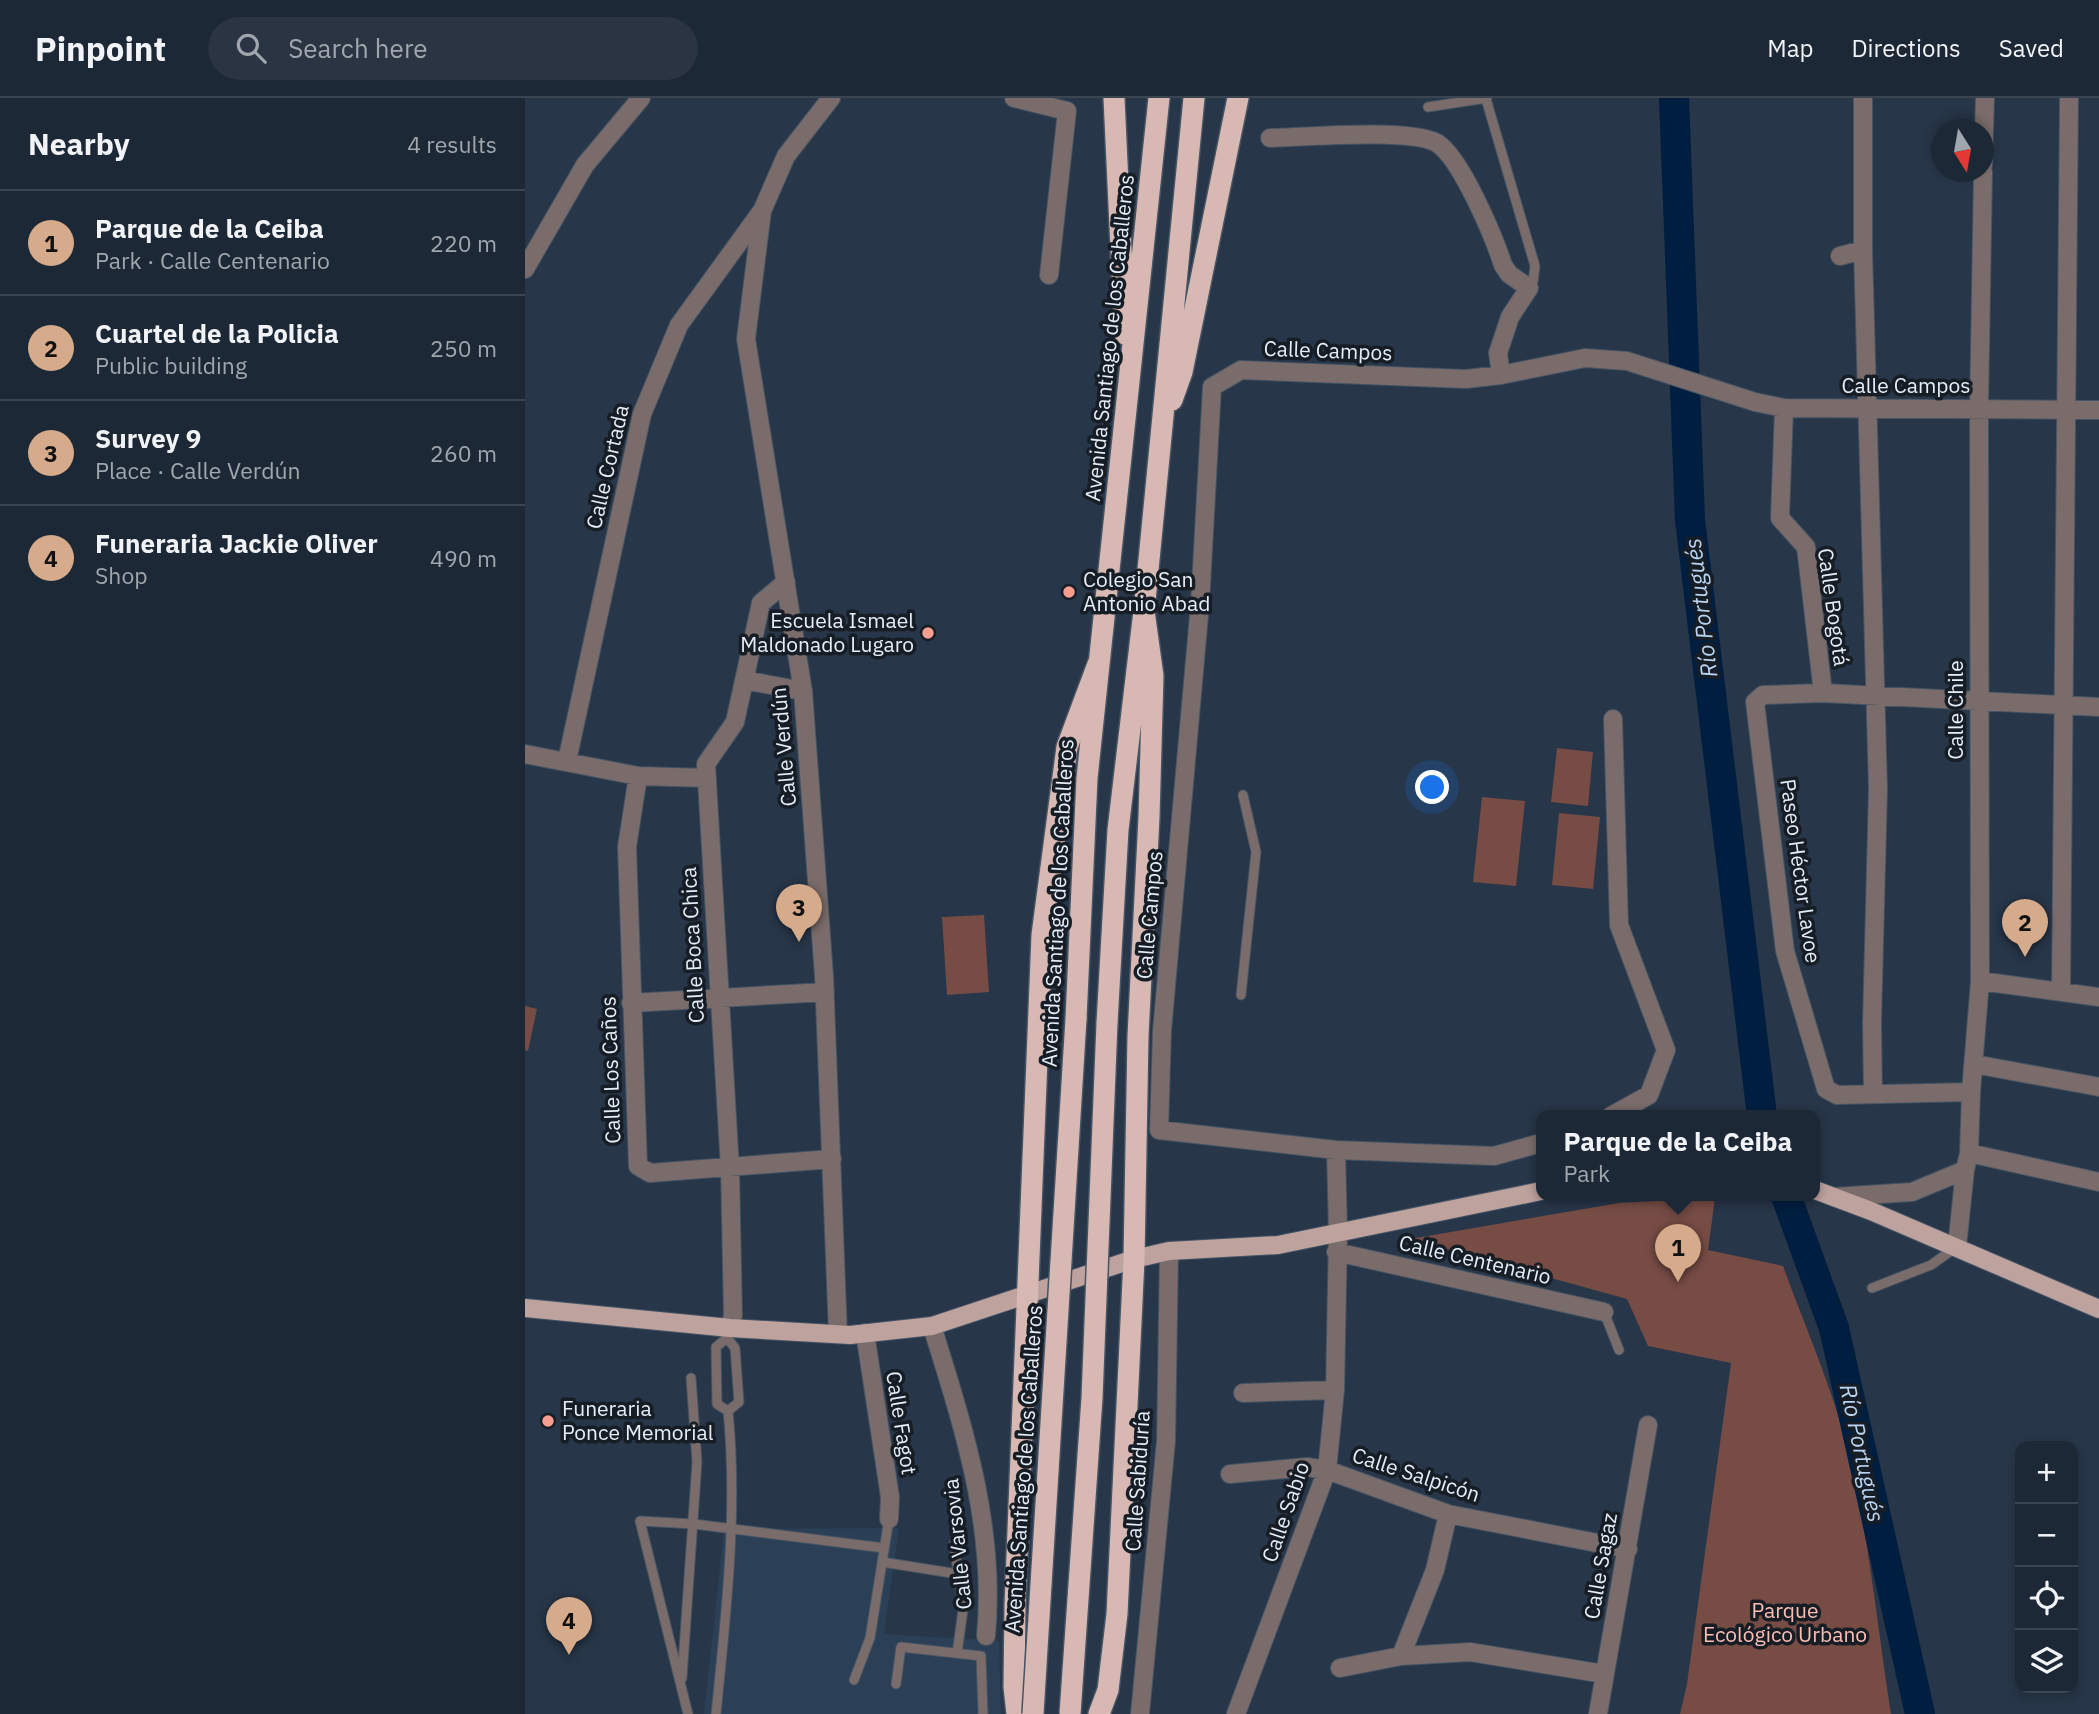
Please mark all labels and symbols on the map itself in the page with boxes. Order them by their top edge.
north arrow [1931,119,1994,182]
street label: Avenida Santiago de los Caballeros [1078,173,1140,503]
street label: Calle Campos [1263,334,1393,366]
street label: Calle Campos [1842,371,1970,399]
street label: Calle Cortada [579,402,635,532]
water label: Río Portugués [1677,537,1723,680]
street label: Calle Bogotá [1812,546,1856,668]
place label: Colegio San Antonio Abad [1083,565,1210,617]
marker: Colegio San Antonio Abad [1061,584,1077,600]
place label: Escuela Ismael Maldonado Lugaro [740,606,914,658]
marker: Escuela Ismael Maldonado Lugaro [920,625,936,641]
street label: Calle Chile [1941,660,1969,760]
street label: Calle Verdún [764,686,802,808]
street label: Avenida Santiago de los Caballeros [1034,738,1080,1068]
your location [1415,770,1449,804]
street label: Paseo Héctor Lavoe [1774,777,1828,965]
street label: Calle Campos [1129,850,1169,980]
street label: Calle Boca Chica [674,866,710,1024]
pin: 3 [776,884,822,942]
pin: 2 [2002,899,2048,957]
street label: Calle Los Caños [593,996,627,1144]
pin: 1 [1655,1224,1701,1282]
street label: Calle Centenario [1396,1228,1554,1290]
street label: Avenida Santiago de los Caballeros [998,1304,1048,1634]
street label: Calle Fagot [880,1369,924,1477]
water label: Río Portugués [1834,1381,1892,1524]
place label: Funeraria Ponce Memorial [562,1394,714,1446]
street label: Calle Sabiduría [1118,1410,1156,1552]
marker: Funeraria Ponce Memorial [540,1413,556,1429]
street label: Calle Salpicón [1349,1440,1484,1508]
street label: Calle Sabio [1255,1458,1315,1566]
street label: Calle Varsovia [936,1477,978,1611]
street label: Calle Sagaz [1577,1510,1623,1621]
park label: Parque Ecológico Urbano [1703,1596,1867,1648]
pin: 4 [546,1597,592,1655]

